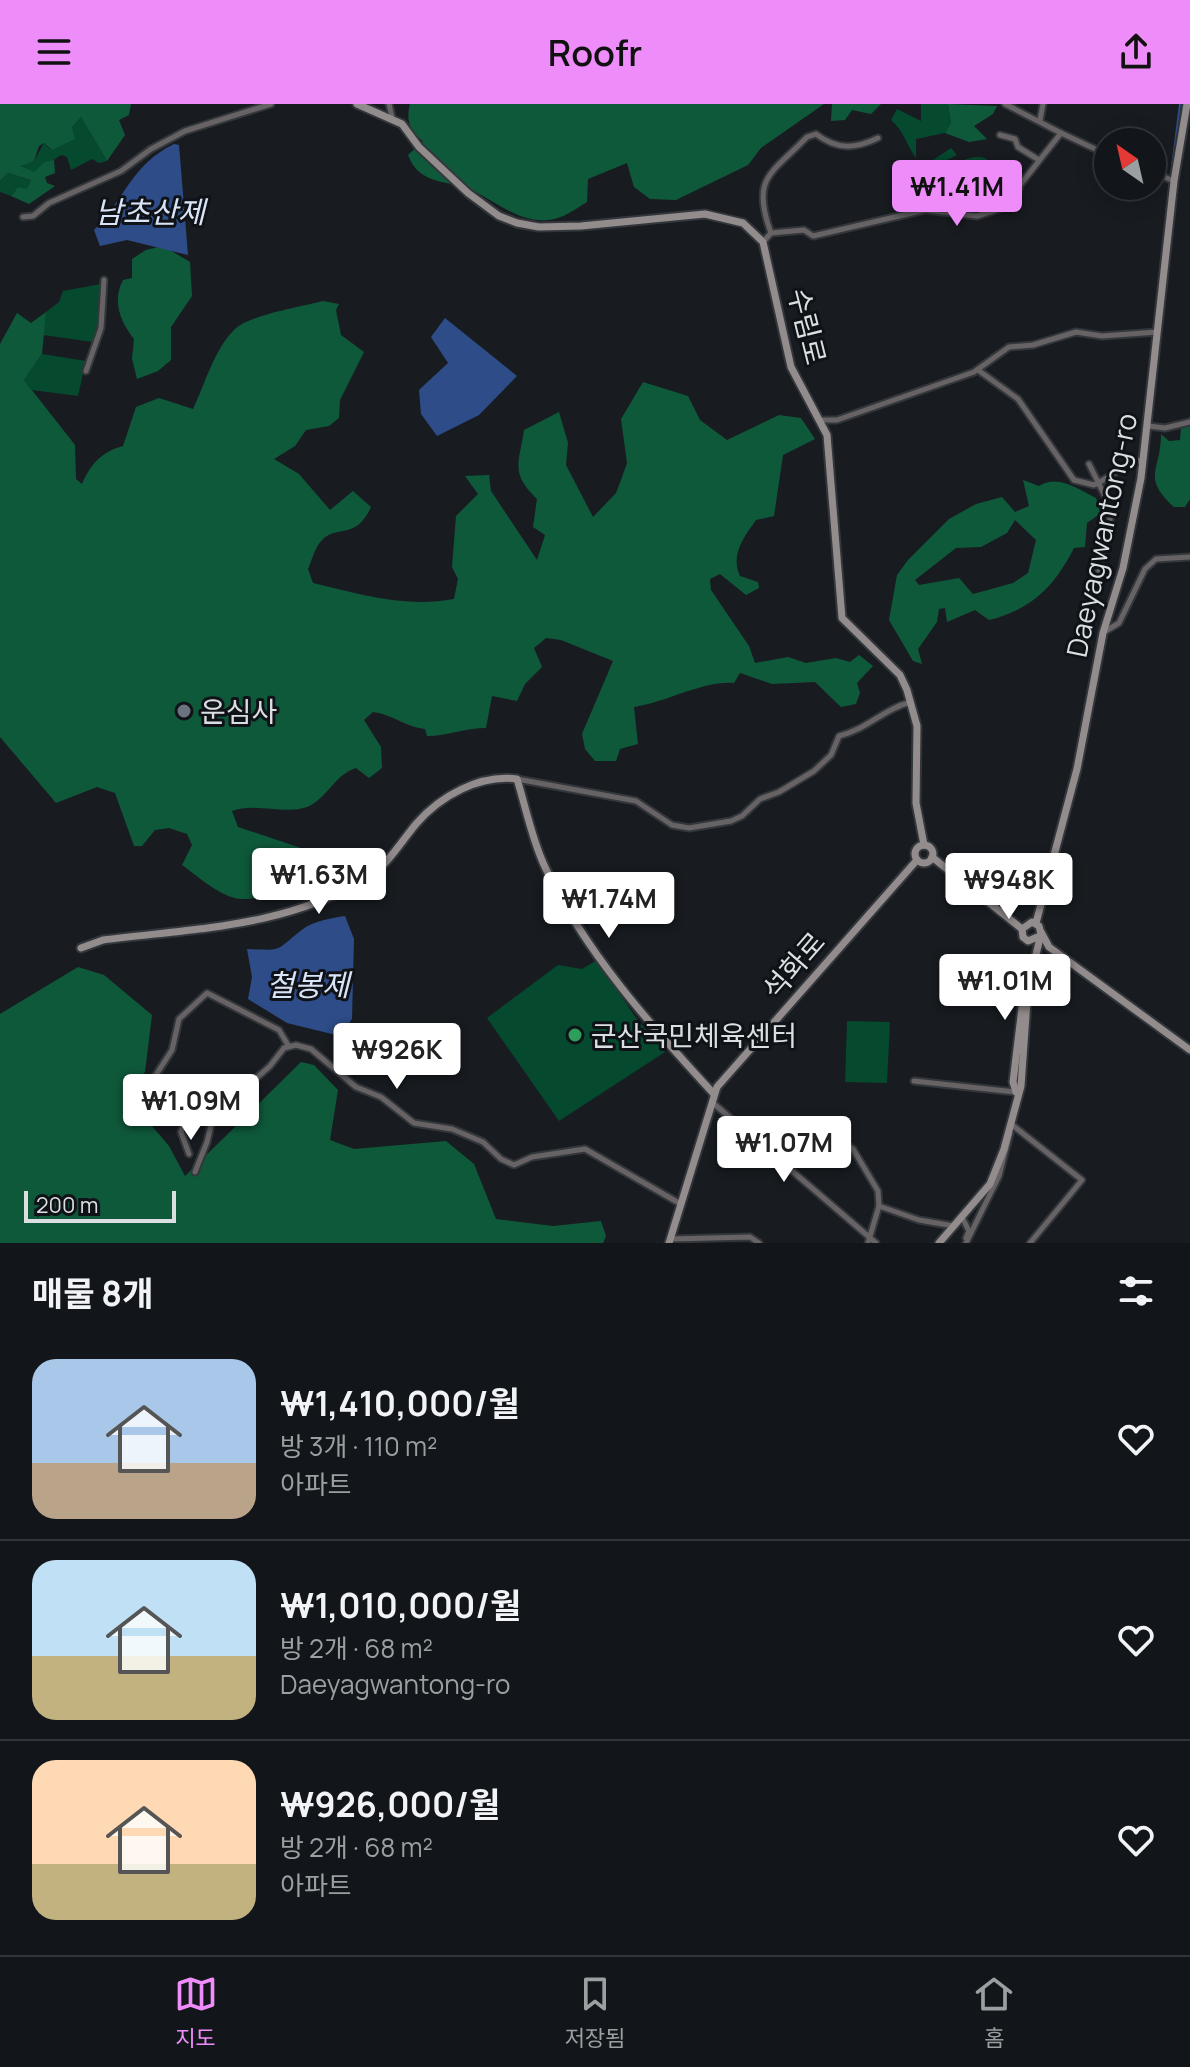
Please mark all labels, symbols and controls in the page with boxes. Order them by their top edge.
text: Roofr [548,28,642,77]
icon: menu [32,30,76,74]
icon: share [1114,30,1158,74]
north arrow [1094,128,1166,200]
map controls [1094,128,1166,200]
pin: ₩1.41M [892,160,1022,228]
text: ₩1.41M [910,168,1004,204]
water label: 남초산제 [95,191,209,232]
street label: 수림로 [780,284,836,368]
street label: Daeyagwantong-ro [1057,410,1145,660]
place label: 운심사 [200,692,277,730]
marker: 운심사 [175,702,193,720]
pin: ₩1.63M [254,848,384,916]
pin: ₩948K [953,853,1065,921]
text: ₩1.63M [270,856,368,892]
text: ₩948K [963,861,1055,897]
pin: ₩1.74M [544,872,674,940]
text: ₩1.74M [561,880,657,916]
street label: 석화로 [753,923,833,1007]
pin: ₩1.01M [940,954,1070,1022]
text: ₩1.01M [957,962,1053,998]
water label: 철봉제 [267,964,353,1005]
place label: 군산국민체육센터 [591,1016,797,1054]
pin: ₩926K [341,1023,453,1091]
marker: 군산국민체육센터 [566,1026,584,1044]
text: ₩926K [352,1031,442,1067]
pin: ₩1.09M [126,1074,256,1142]
text: ₩1.09M [141,1082,241,1118]
pin: ₩1.07M [719,1116,849,1184]
text: ₩1.07M [735,1124,833,1160]
scale bar [24,1187,176,1223]
text: 200 m [36,1190,98,1220]
icon: filters [1114,1269,1158,1313]
text: 매물 8개 [32,1270,153,1316]
text: ₩1,410,000/월 [280,1380,520,1426]
icon: home [96,1391,192,1487]
icon: heart [1114,1417,1158,1461]
text: 방 3개 · 110 m² [280,1428,438,1464]
text: 아파트 [280,1466,352,1502]
text: ₩1,010,000/월 [280,1582,521,1628]
icon: home [96,1592,192,1688]
icon: heart [1114,1618,1158,1662]
text: 방 2개 · 68 m² [280,1630,433,1666]
text: Daeyagwantong-ro [280,1666,510,1702]
text: ₩926,000/월 [280,1781,500,1827]
icon: home [96,1792,192,1888]
icon: heart [1114,1818,1158,1862]
text: 방 2개 · 68 m² [280,1829,433,1865]
text: 아파트 [280,1867,352,1903]
tab: 지도 [174,1972,218,2053]
tab: 저장됨 [565,1972,625,2053]
tab: 홈 [972,1972,1016,2053]

